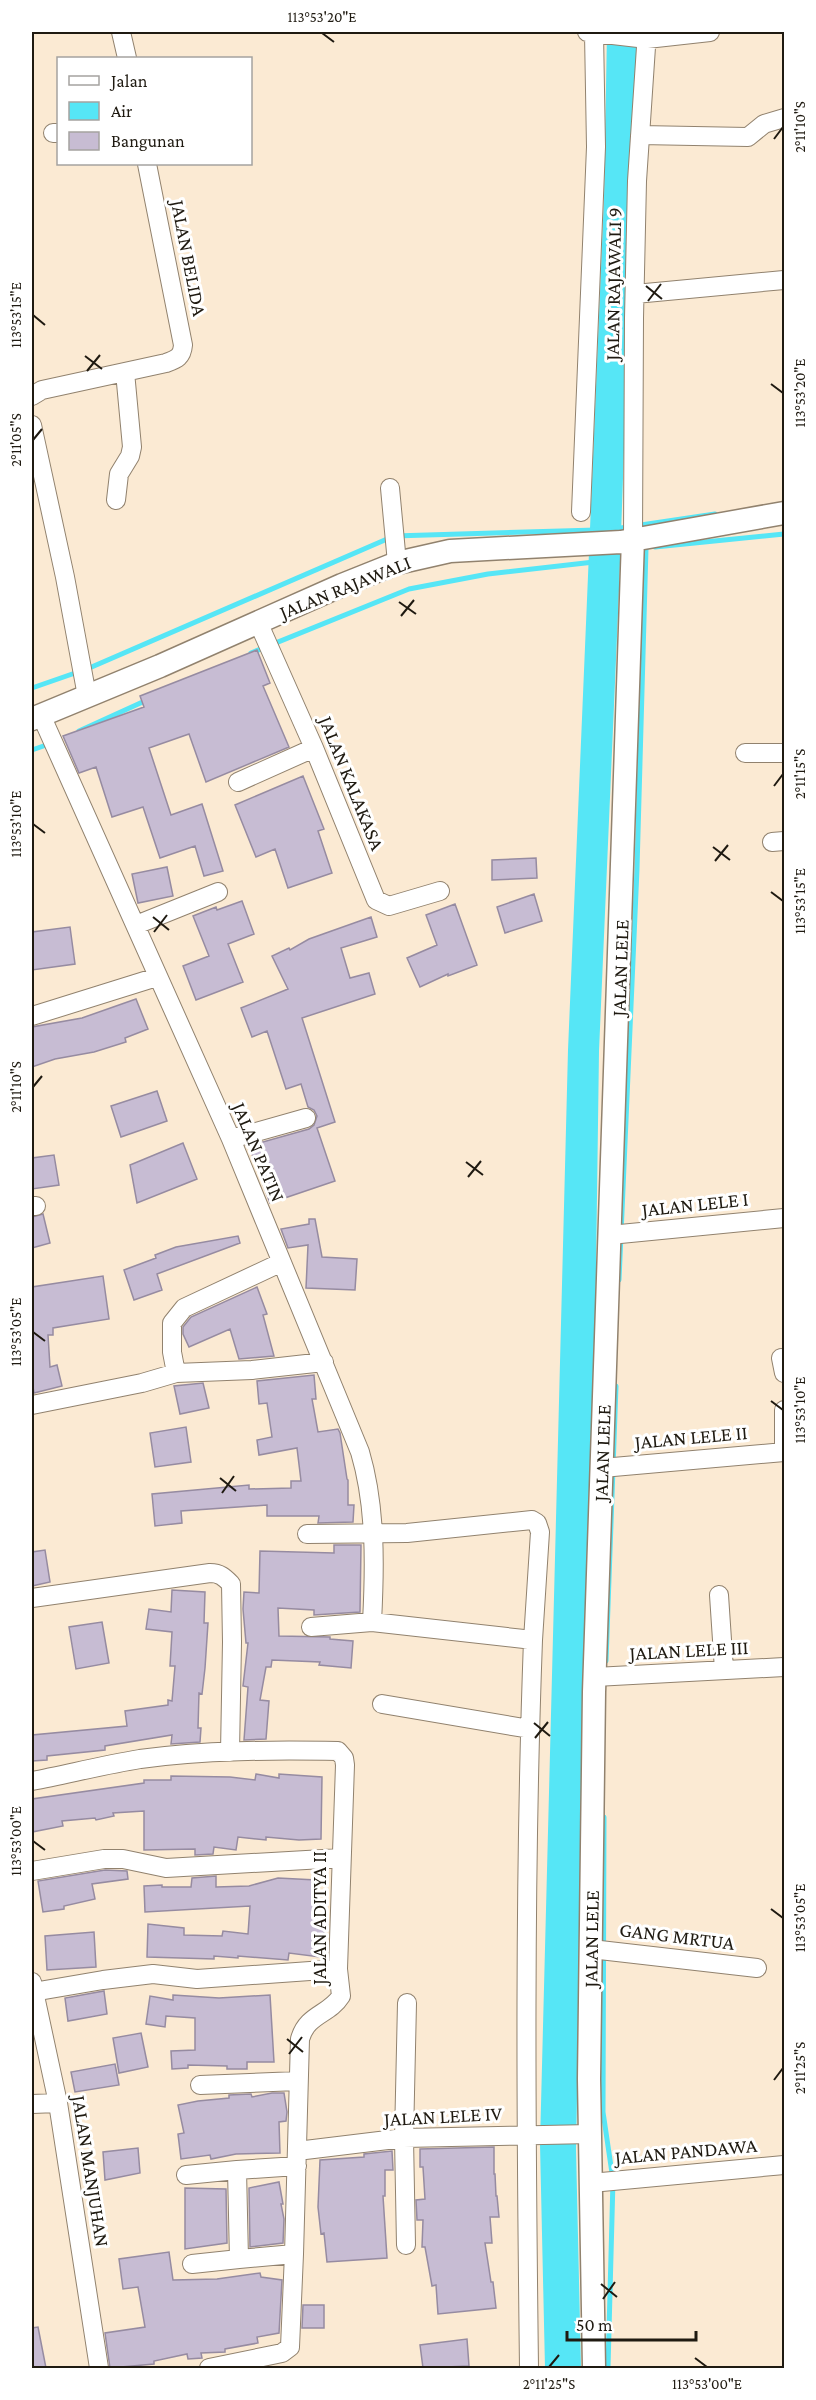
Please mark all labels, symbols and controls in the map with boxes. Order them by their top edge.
text: 113°53'20"E [287,9,357,25]
legend [57,57,252,165]
text: Jalan [109,71,148,91]
text: Air [111,101,133,121]
text: 2°11'10"S [792,101,808,153]
text: Bangunan [111,131,185,151]
street label: JALAN BELIDA [166,196,211,319]
street label: JALAN RAJAWALI 9 [601,207,626,363]
text: 113°53'15"E [8,282,24,348]
text: 113°53'20"E [792,358,808,428]
text: 2°11'05"S [8,413,24,467]
street label: JALAN RAJAWALI [274,551,414,625]
street label: JALAN KALAKASA [313,711,389,854]
text: 2°11'15"S [792,749,808,799]
text: 113°53'10"E [8,790,24,858]
text: 113°53'15"E [792,868,808,934]
street label: JALAN LELE [607,919,634,1019]
text: 2°11'10"S [8,1061,24,1113]
street label: JALAN PATIN [227,1097,290,1205]
street label: JALAN LELE I [639,1187,750,1222]
text: 113°53'05"E [8,1298,24,1366]
text: 113°53'10"E [792,1376,808,1444]
street label: JALAN LELE [589,1404,616,1504]
street label: JALAN LELE II [632,1421,748,1454]
street label: JALAN LELE III [627,1636,749,1665]
text: 113°53'00"E [8,1806,24,1876]
street label: JALAN ADITYA II [308,1851,331,1987]
text: 113°53'05"E [792,1884,808,1952]
street label: JALAN LELE [579,1890,604,1990]
street label: GANG MRTUA [618,1918,736,1954]
text: 2°11'25"S [792,2042,808,2094]
street label: JALAN MANJUHAN [67,2092,114,2249]
street label: JALAN LELE IV [381,2102,503,2131]
street label: JALAN PANDAWA [612,2134,759,2169]
scale bar [567,2304,696,2342]
text: 50 m [576,2315,613,2335]
text: 2°11'25"S [523,2376,575,2392]
text: 113°53'00"E [672,2376,742,2392]

